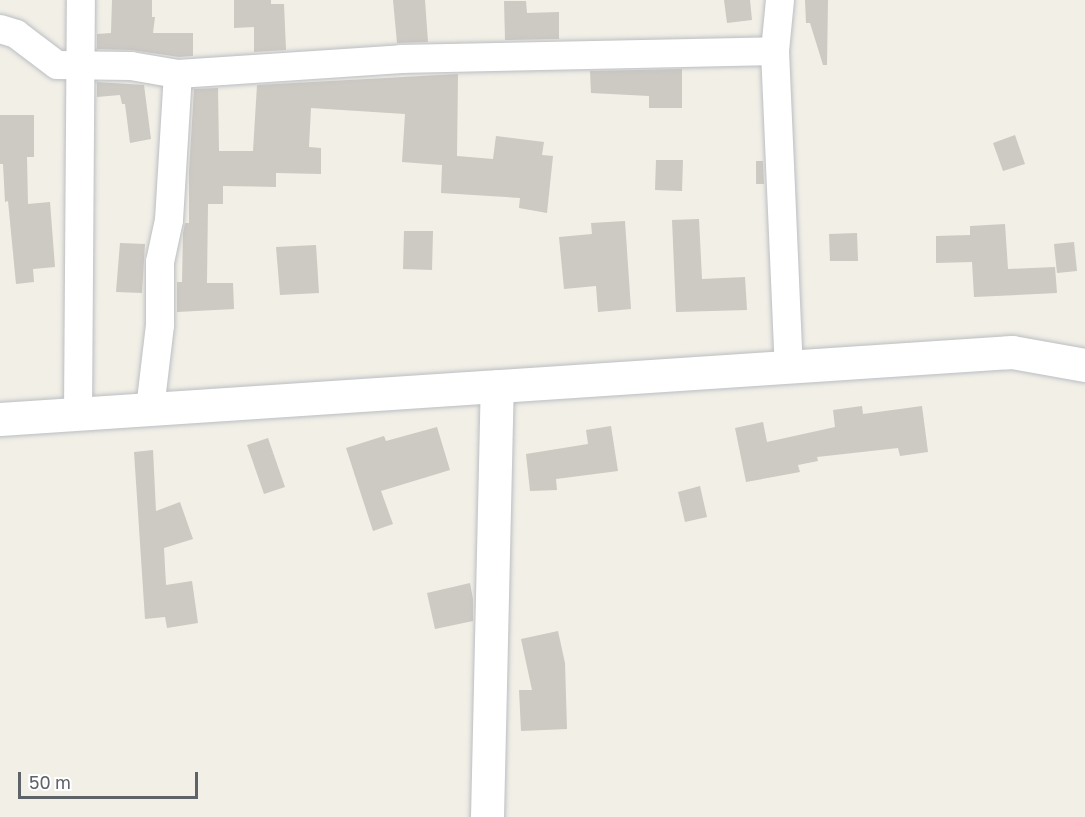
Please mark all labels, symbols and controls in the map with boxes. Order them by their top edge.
scale bar [21,760,201,798]
text: 50 m [29,771,71,793]

